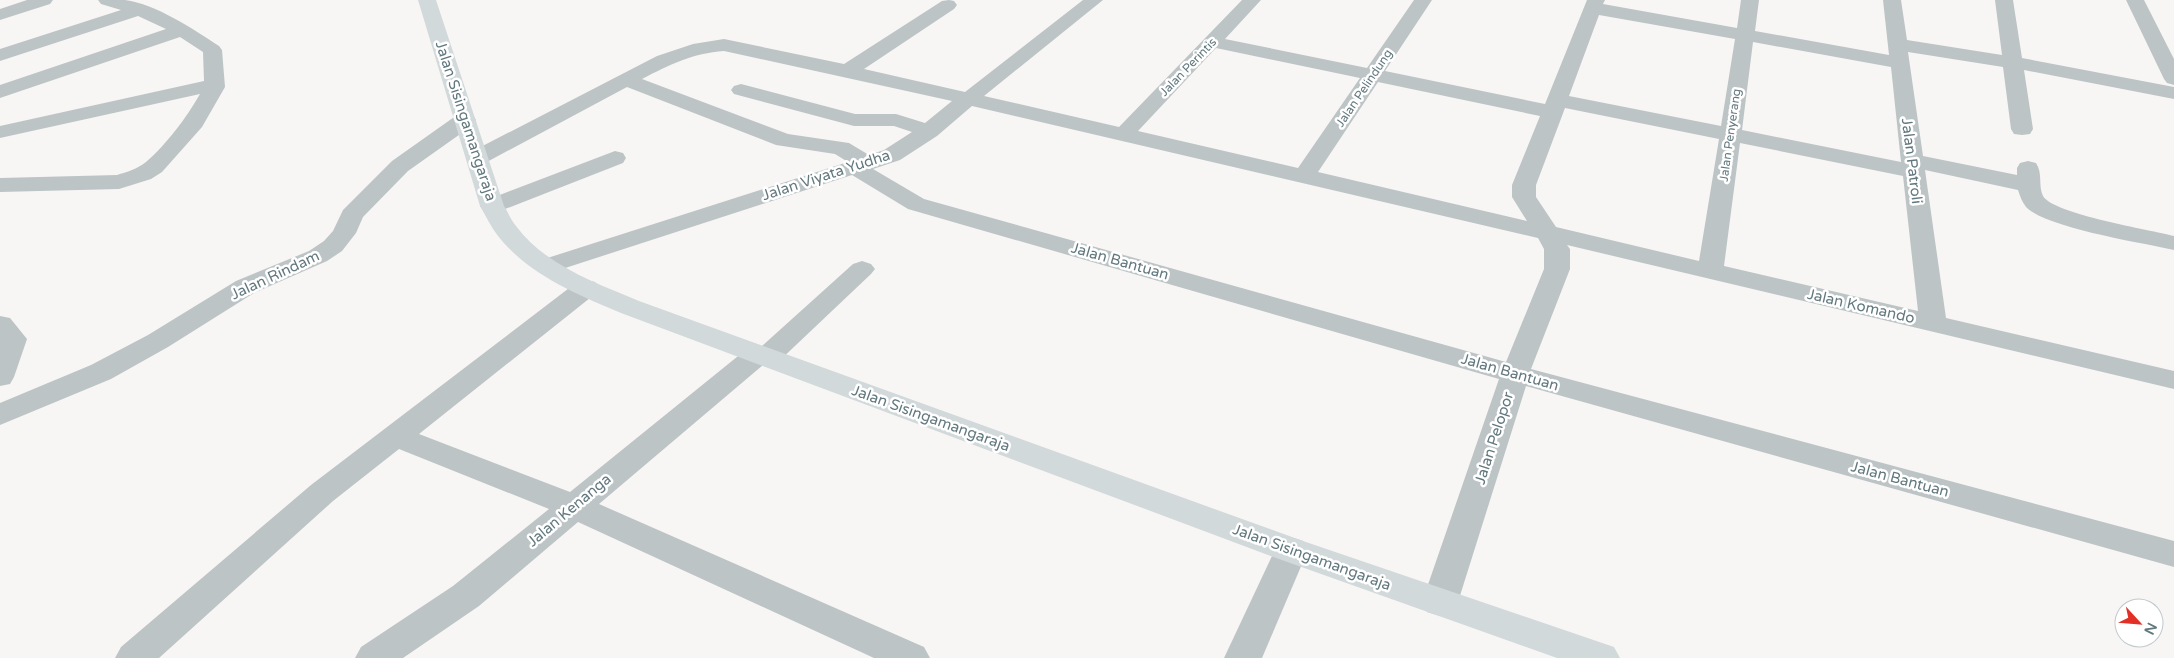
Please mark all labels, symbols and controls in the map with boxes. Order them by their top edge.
street label: Jalan Perintis [1157,35,1219,99]
street label: Jalan Sisingamangaraja [432,39,500,203]
street label: Jalan Pelindung [1333,47,1395,129]
street label: Jalan Penyerang [1717,88,1743,182]
street label: Jalan Patroli [1898,117,1926,205]
street label: Jalan Viyata Yudha [760,146,892,204]
street label: Jalan Bantuan [1069,238,1171,284]
street label: Jalan Rindam [228,247,322,303]
street label: Jalan Komando [1806,285,1916,327]
street label: Jalan Bantuan [1459,349,1561,395]
street label: Jalan Sisingamangaraja [849,381,1013,455]
street label: Jalan Pelopor [1471,389,1517,487]
street label: Jalan Bantuan [1849,457,1951,501]
street label: Jalan Kenanga [523,470,615,550]
street label: Jalan Sisingamangaraja [1230,520,1394,594]
north arrow [2114,598,2164,648]
text: N [2140,620,2160,637]

